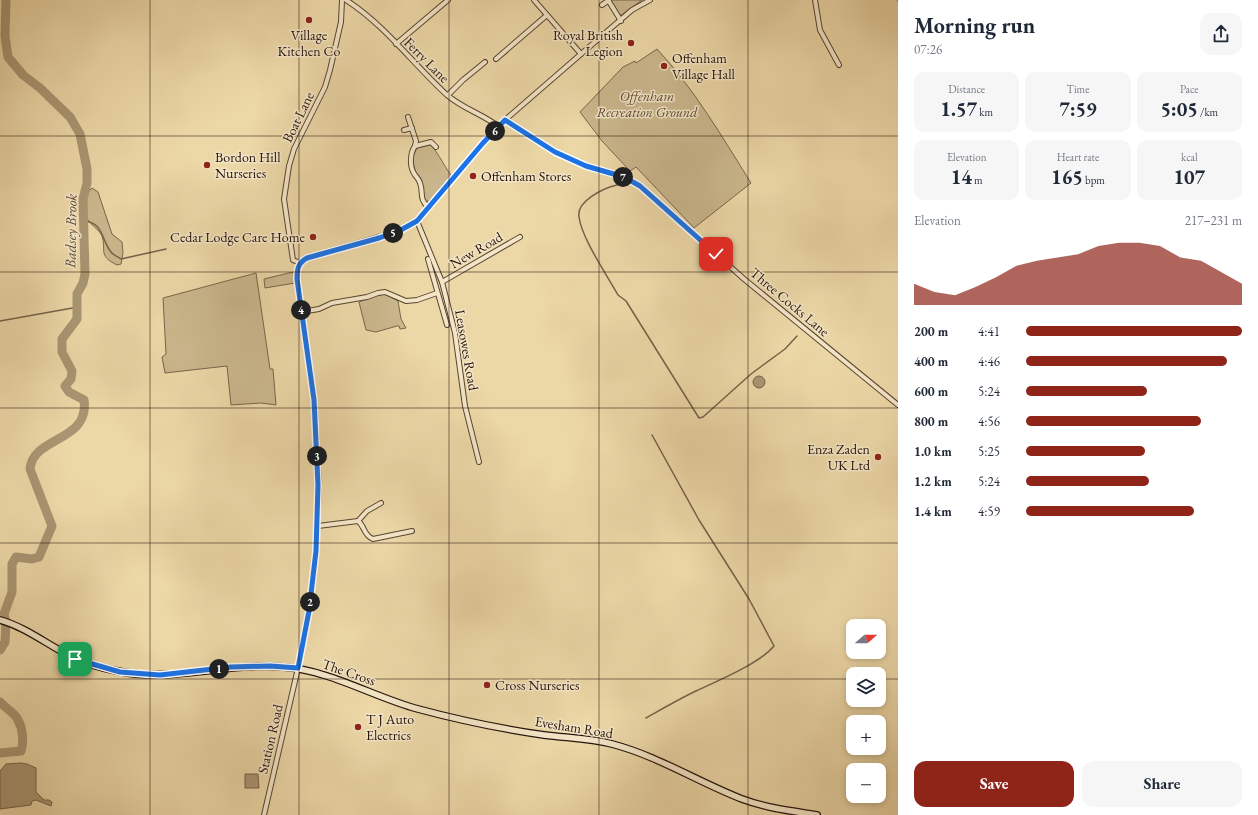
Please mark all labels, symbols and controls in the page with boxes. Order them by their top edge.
text: Morning run [914,11,1035,40]
button: share [1200,13,1242,55]
marker: Village Kitchen Co [304,15,314,25]
place label: Village Kitchen Co [278,26,340,60]
place label: Royal British Legion [553,26,624,60]
street label: Ferry Lane [400,33,454,87]
marker: Royal British Legion [626,38,636,48]
text: 07:26 [914,41,942,58]
place label: Offenham Village Hall [672,49,735,83]
marker: Offenham Village Hall [659,61,669,71]
text: Distance [948,82,985,96]
text: Time [1067,82,1089,96]
text: Pace [1180,82,1199,96]
park label: Offenham Recreation Ground [597,87,698,121]
street label: Boat Lane [278,88,318,145]
text: 1.57 [940,96,977,122]
text: 7:59 [1059,96,1097,122]
text: 5:05 [1160,96,1198,122]
text: km [977,105,993,119]
text: /km [1198,105,1218,119]
pin: 6 [485,121,505,141]
text: 6 [492,124,498,138]
place label: Bordon Hill Nurseries [215,148,281,182]
text: Elevation [947,150,986,164]
text: Heart rate [1057,150,1099,164]
text: kcal [1181,150,1198,164]
marker: Bordon Hill Nurseries [202,160,212,170]
text: 14 [951,164,972,190]
text: 165 [1051,164,1083,190]
text: 107 [1173,164,1205,190]
place label: Offenham Stores [481,167,572,185]
pin: 7 [613,167,633,187]
text: 7 [620,170,626,184]
marker: Offenham Stores [468,171,478,181]
text: m [972,173,983,187]
text: bpm [1083,173,1105,187]
water label: Badsey Brook [60,194,81,269]
text: Elevation [914,212,961,229]
text: 217–231 m [1185,212,1242,229]
pin: 5 [383,223,403,243]
text: 5 [390,226,396,240]
street label: New Road [446,227,507,272]
place label: Cedar Lodge Care Home [170,228,306,246]
marker: Cedar Lodge Care Home [308,232,318,242]
pin [699,237,733,271]
icon: check [705,243,727,265]
street label: Three Cocks Lane [747,264,834,341]
pin: 4 [291,300,311,320]
text: 4 [298,303,304,317]
street label: Leasowes Road [451,308,483,393]
text: 200 m [914,323,948,340]
text: 4:41 [978,323,1000,340]
text: 400 m [914,353,948,370]
text: 4:46 [978,353,1000,370]
text: 600 m [914,383,948,400]
text: 5:24 [978,383,1000,400]
text: 800 m [914,413,948,430]
text: 4:56 [978,413,1000,430]
place label: Enza Zaden UK Ltd [807,440,871,474]
text: 1.0 km [914,443,952,460]
text: 5:25 [978,443,1000,460]
pin: 3 [307,446,327,466]
text: 3 [314,449,320,463]
marker: Enza Zaden UK Ltd [873,452,883,462]
text: 1.2 km [914,473,952,490]
text: 5:24 [978,473,1000,490]
text: 1.4 km [914,503,952,520]
text: 4:59 [978,503,1000,520]
pin: 2 [300,592,320,612]
text: 2 [307,595,313,609]
north arrow [846,619,886,659]
map controls [846,619,886,803]
pin [58,642,92,676]
icon: arrive [64,648,86,670]
street label: The Cross [320,654,379,690]
pin: 1 [209,659,229,679]
text: 1 [216,662,222,676]
button: layers [846,667,886,707]
place label: Cross Nurseries [495,676,580,694]
marker: Cross Nurseries [482,680,492,690]
street label: Station Road [253,702,287,775]
place label: T J Auto Electrics [366,710,414,744]
street label: Evesham Road [534,712,615,742]
button: + [846,715,886,755]
marker: T J Auto Electrics [353,722,363,732]
button: Save [914,761,1074,807]
button: Share [1082,761,1242,807]
button: − [846,763,886,803]

